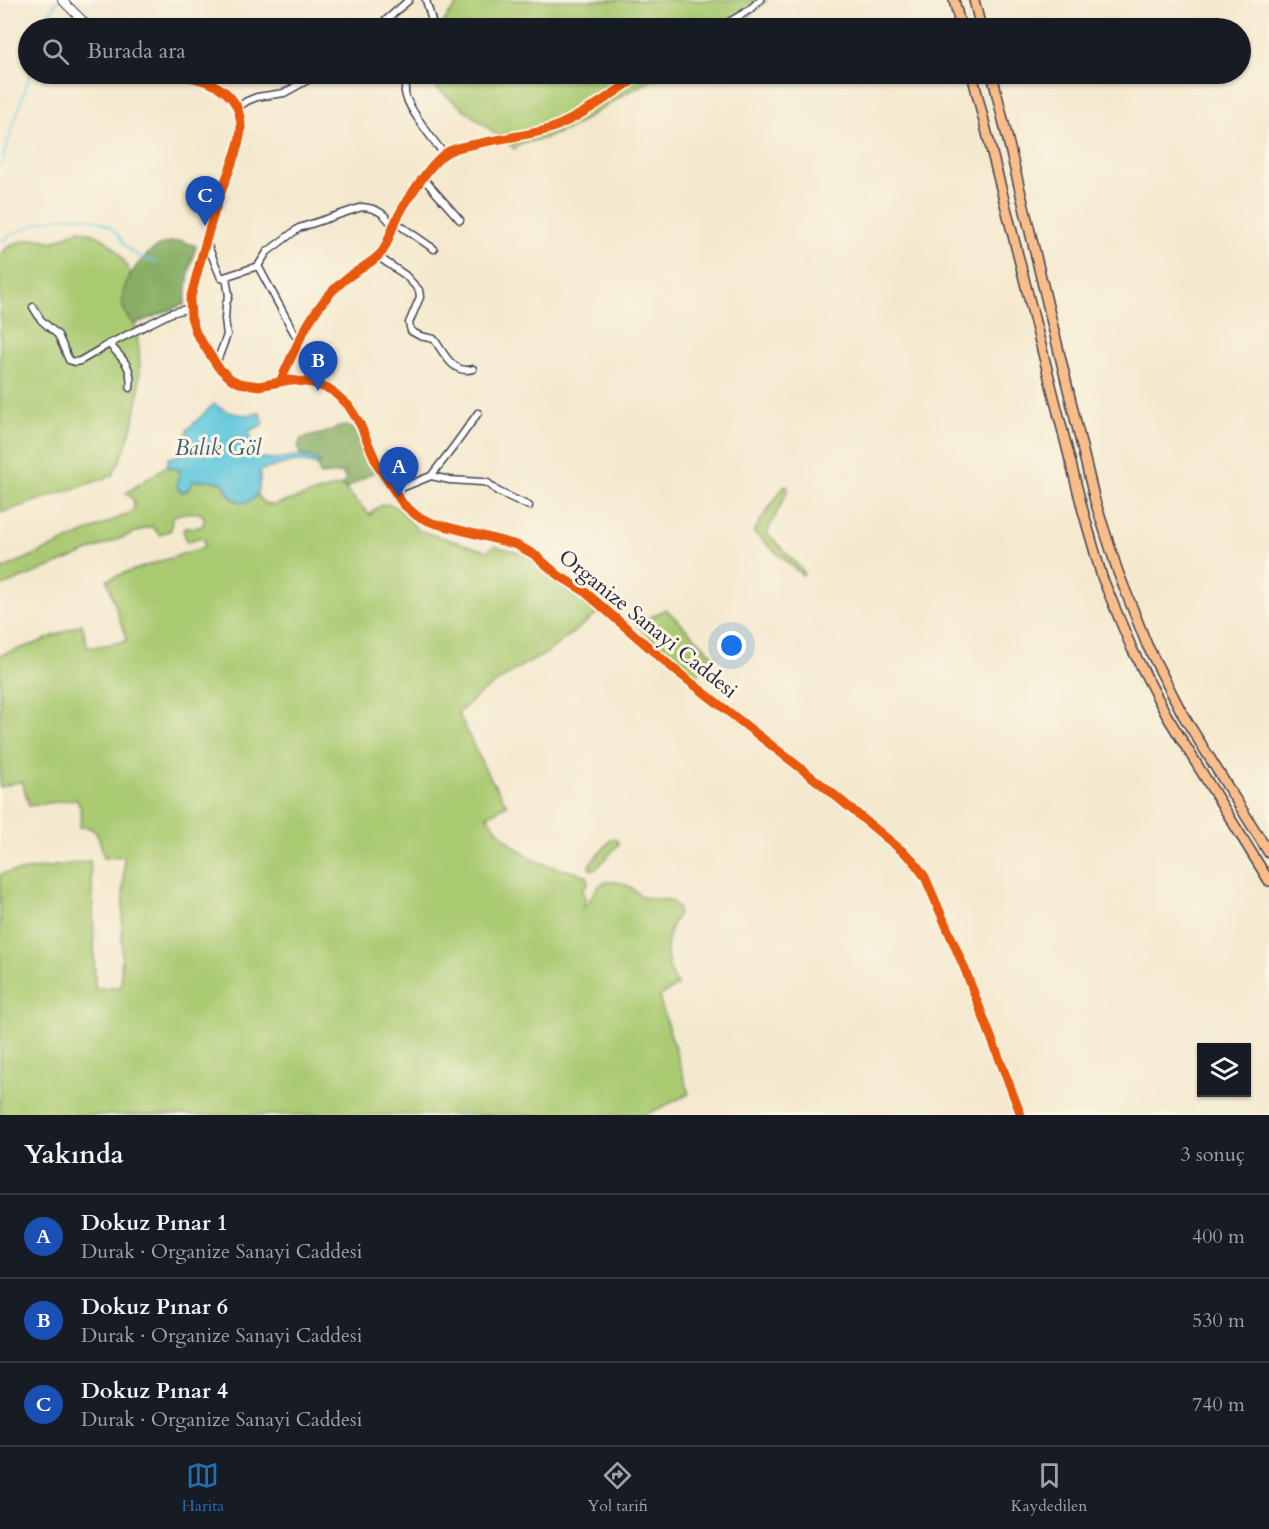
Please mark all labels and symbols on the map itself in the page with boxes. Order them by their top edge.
pin: C [186,176,224,226]
pin: B [298,342,338,391]
water label: Balık Göl [175,433,262,463]
pin: A [380,448,418,497]
street label: Organize Sanayi Caddesi [553,543,744,705]
your location [717,631,746,660]

